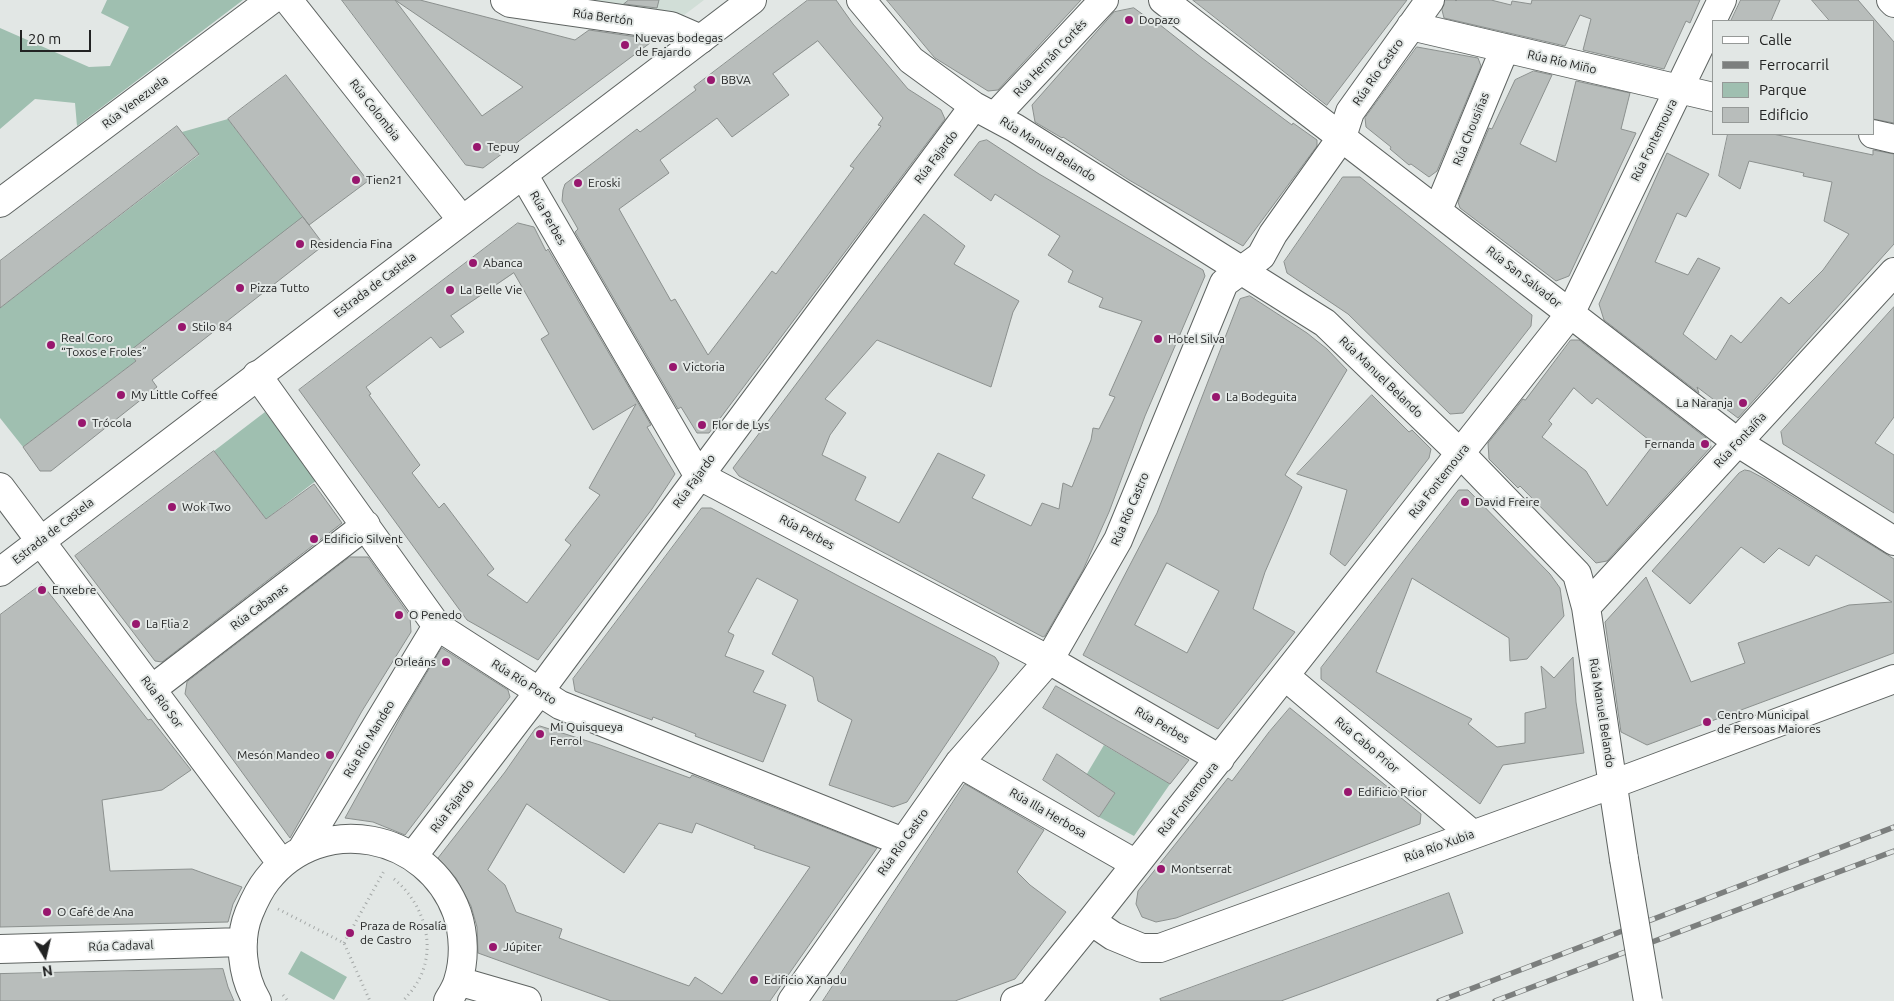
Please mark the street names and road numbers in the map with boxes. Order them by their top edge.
street label: Rúa Bertón [572,6,634,28]
street label: Rúa Hernán Cortés [1010,16,1090,100]
street label: Rúa Río Castro [1350,36,1406,108]
street label: Rúa Río Miño [1526,47,1598,77]
street label: Rúa Venezuela [99,73,171,131]
street label: Rúa Colombia [346,76,404,144]
street label: Rúa Chousiñas [1450,90,1492,168]
street label: Rúa Fontemoura [1628,97,1680,183]
street label: Rúa Manuel Belando [997,114,1099,184]
street label: Rúa Fajardo [911,128,961,186]
street label: Rúa Perbes [527,188,569,248]
street label: Rúa San Salvador [1484,243,1564,311]
street label: Estrada de Castela [331,249,419,321]
street label: Rúa Manuel Belando [1336,333,1426,421]
street label: Rúa Fontaíña [1711,409,1769,471]
street label: Rúa Fontemoura [1406,441,1472,521]
street label: Rúa Fajardo [670,451,718,511]
street label: Rúa Río Castro [1108,470,1152,548]
street label: Estrada de Castela [10,495,96,567]
street label: Rúa Perbes [777,512,837,552]
street label: Rúa Cabanas [227,581,291,633]
street label: Rúa Río Porto [489,656,559,708]
street label: Rúa Manuel Belando [1586,657,1618,769]
street label: Rúa Río Sor [138,673,186,731]
street label: Rúa Río Mandeo [340,698,398,780]
street label: Rúa Perbes [1132,704,1192,746]
street label: Rúa Cabo Prior [1332,714,1402,776]
street label: Rúa Fontemoura [1155,759,1221,839]
street label: Rúa Fajardo [427,777,477,835]
street label: Rúa Illa Herbosa [1007,785,1089,841]
street label: Rúa Río Castro [875,806,931,878]
street label: Rúa Río Xubia [1402,827,1476,865]
street label: Rúa Cadaval [88,938,154,954]

